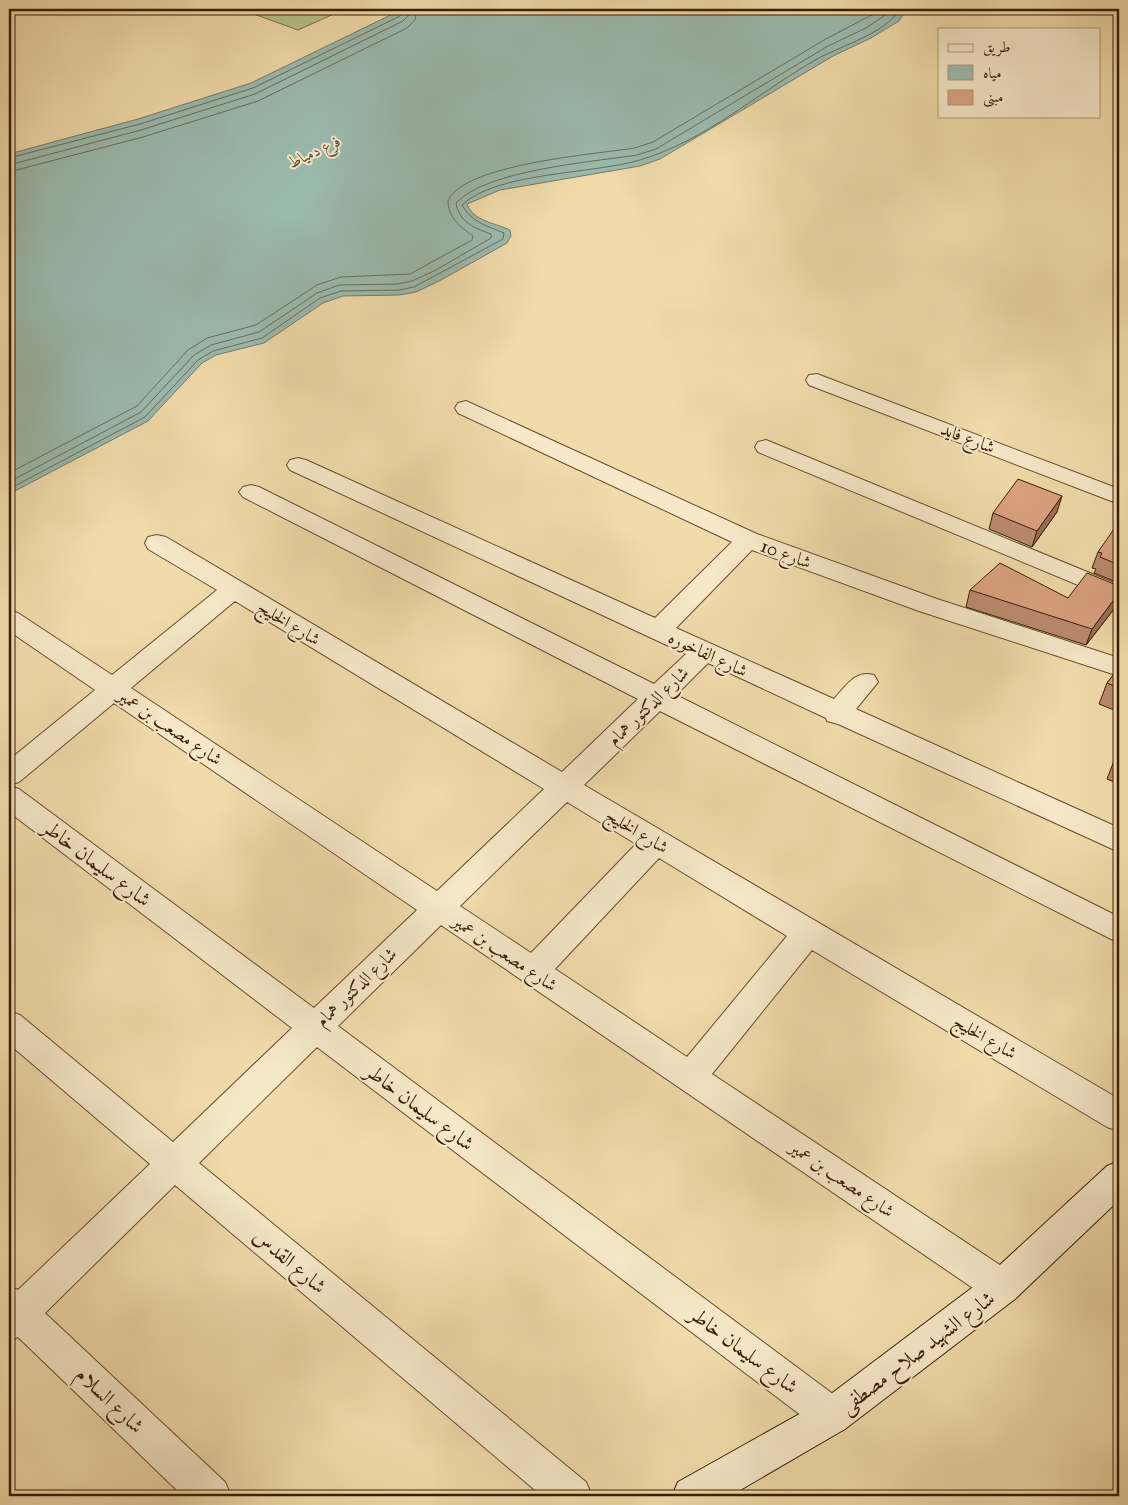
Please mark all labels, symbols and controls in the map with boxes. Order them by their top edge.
legend [938,28,1100,118]
text: طريق [983,38,1010,57]
text: مياه [983,64,1001,82]
text: مبنى [983,88,1003,108]
water label: فرع دمياط [285,131,345,176]
street label: شارع فايد [936,418,998,462]
street label: شارع 10 [756,535,814,577]
street label: شارع الخليج [251,596,325,655]
street label: شارع الفاخوره [663,626,751,686]
street label: شارع الدكتور همام [603,662,697,754]
street label: شارع مصعب بن عمير [110,683,226,773]
street label: شارع الخليج [599,804,673,863]
street label: شارع سليمان خاطر [33,812,157,916]
street label: شارع مصعب بن عمير [445,909,561,999]
street label: شارع الدكتور همام [311,943,405,1035]
street label: شارع الخليج [947,1010,1021,1068]
street label: شارع سليمان خاطر [356,1056,480,1160]
street label: شارع مصعب بن عمير [782,1135,898,1225]
street label: شارع القدس [245,1223,332,1303]
street label: شارع الشهيد صلاح مصطفى [834,1285,1003,1424]
street label: شارع سليمان خاطر [680,1299,804,1403]
street label: شارع السلام [67,1361,150,1443]

